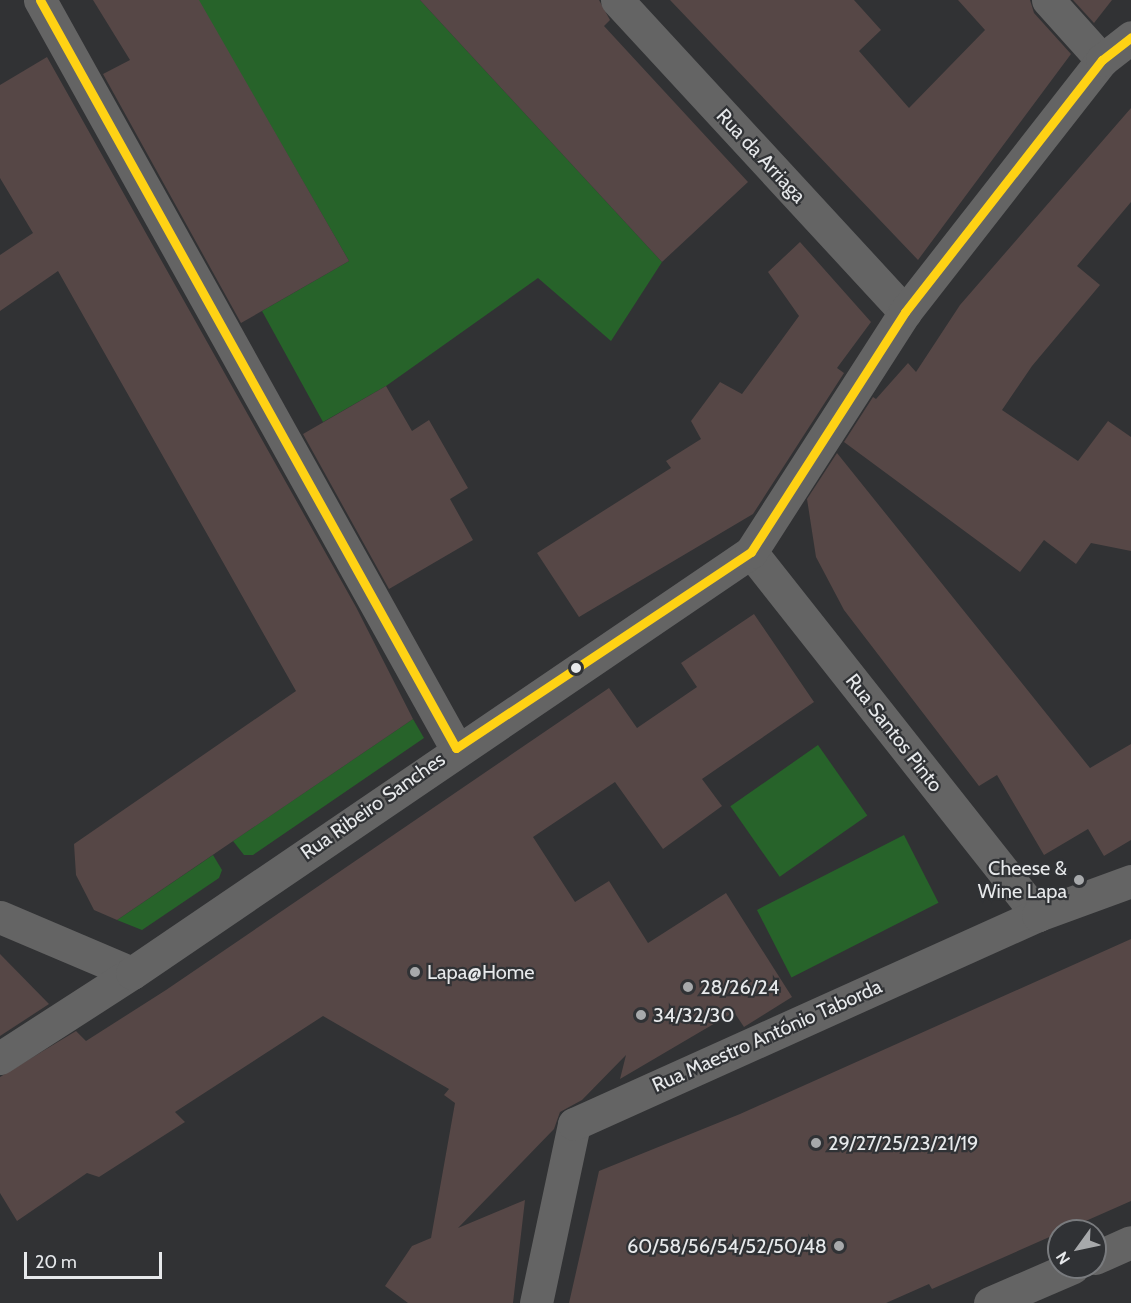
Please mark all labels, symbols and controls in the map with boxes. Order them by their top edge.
street label: Rua da Arriaga [711,104,811,208]
unlabelled marker [570,662,582,674]
street label: Rua Santos Pinto [840,669,948,797]
street label: Rua Ribeiro Sanches [296,747,450,865]
place label: Cheese & Wine Lapa [978,856,1067,903]
marker: Cheese & Wine Lapa [1072,873,1086,887]
place label: Lapa@Home [427,960,534,984]
marker: Lapa@Home [408,965,422,979]
street label: Rua Maestro António Taborda [648,974,886,1098]
place label: 28/26/24 [700,975,779,999]
marker: 28/26/24 [681,980,695,994]
place label: 34/32/30 [653,1003,734,1027]
marker: 34/32/30 [634,1008,648,1022]
place label: 29/27/25/23/21/19 [828,1131,978,1155]
marker: 29/27/25/23/21/19 [809,1136,823,1150]
north arrow [1047,1219,1107,1279]
place label: 60/58/56/54/52/50/48 [627,1234,827,1258]
marker: 60/58/56/54/52/50/48 [832,1239,846,1253]
scale bar [27,1240,165,1278]
text: N [1052,1248,1074,1268]
text: 20 m [35,1251,77,1273]

